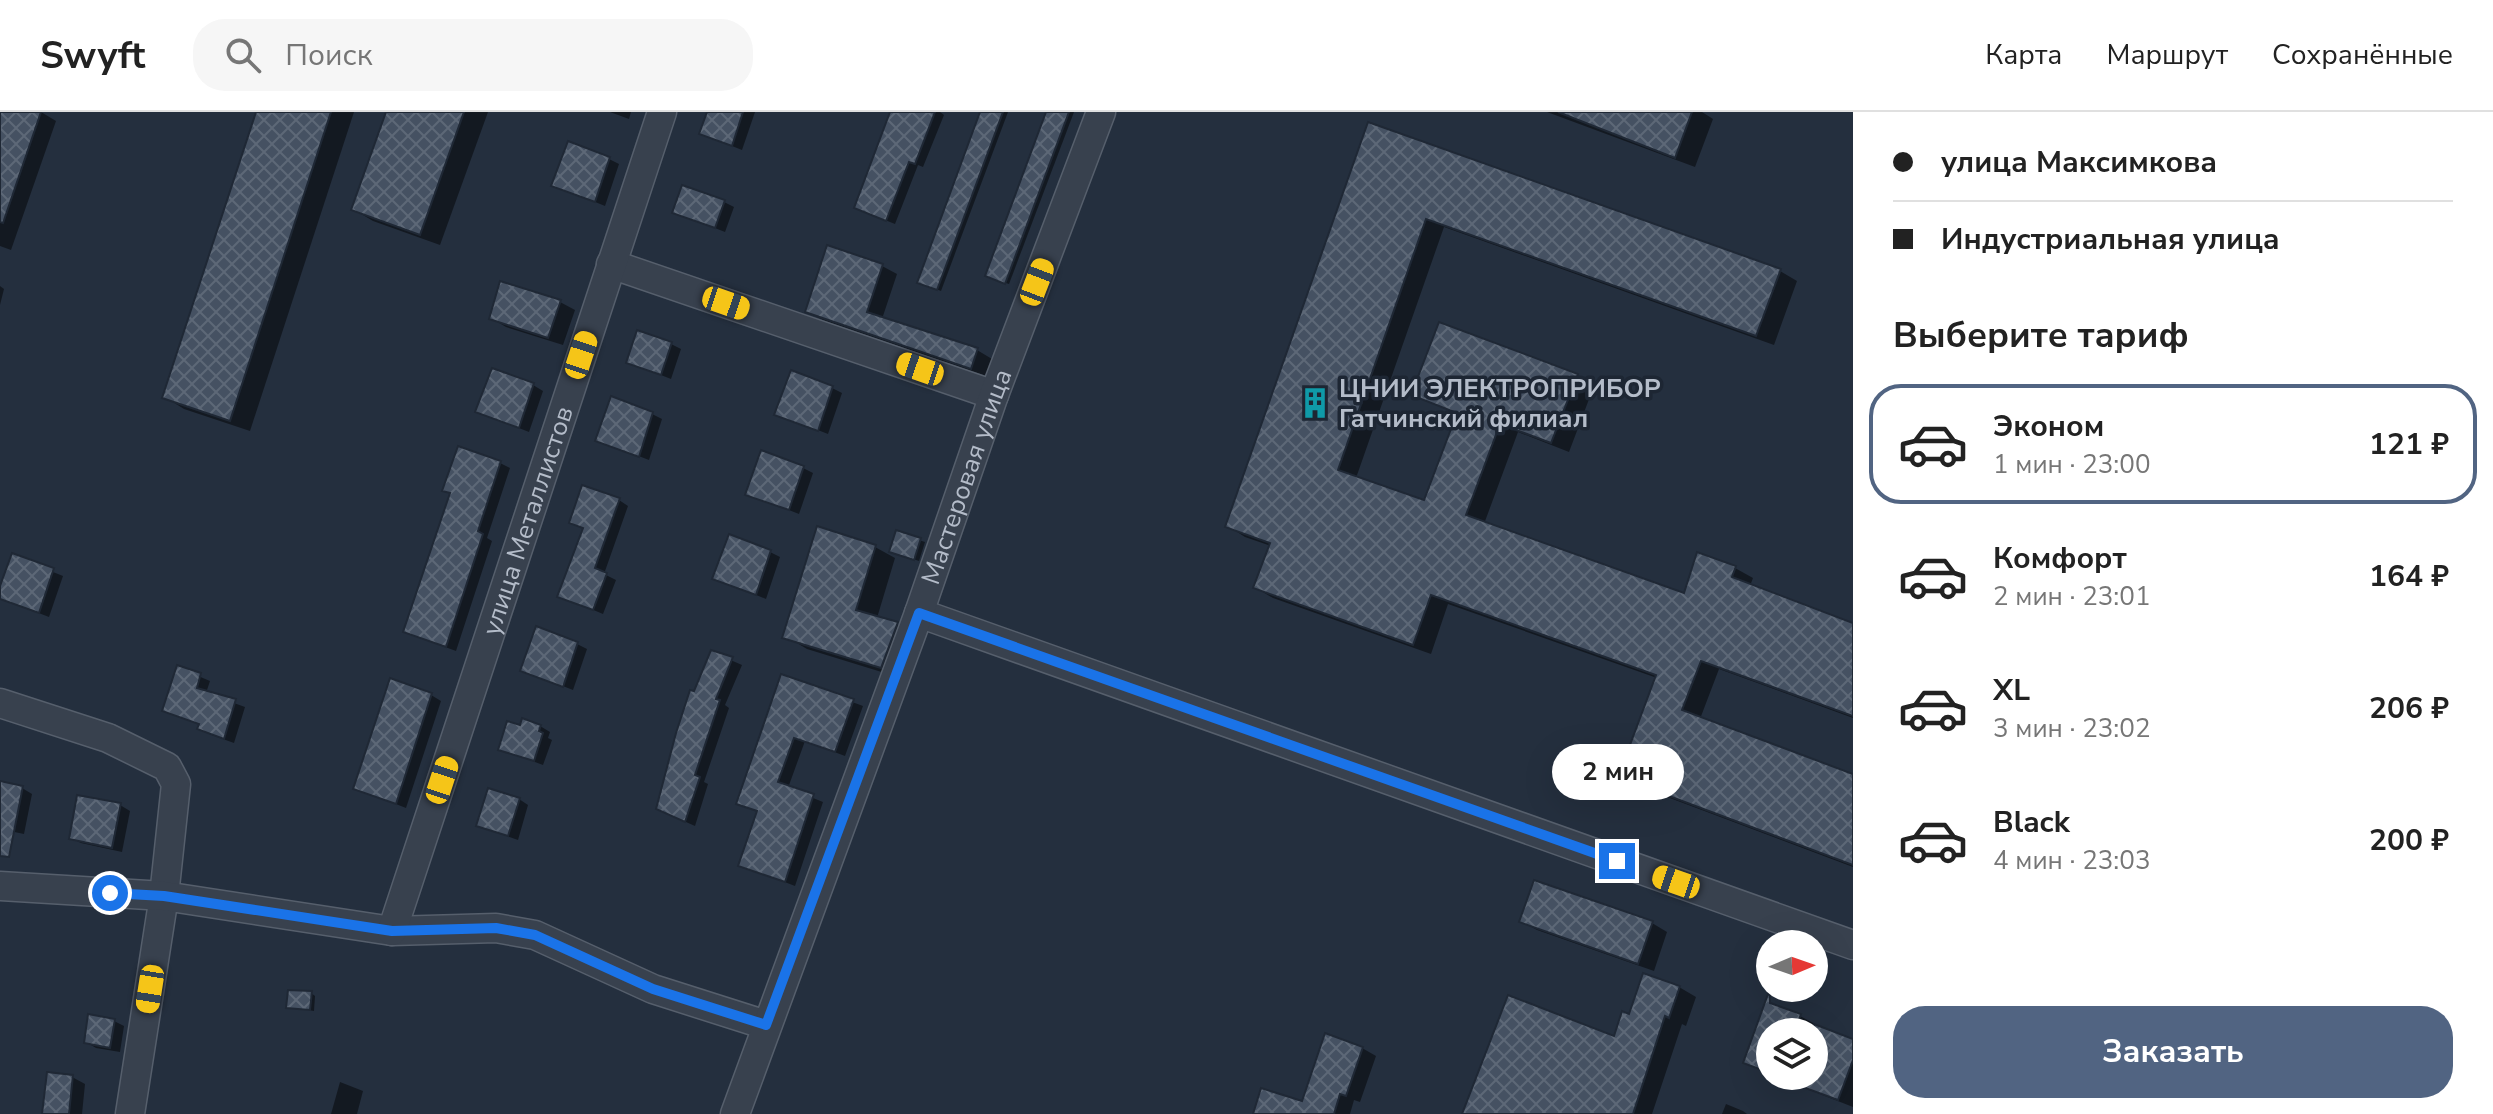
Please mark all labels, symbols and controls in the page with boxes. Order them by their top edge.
search box [193,19,753,91]
text: Swyft [40,30,145,81]
icon: search [221,33,265,77]
text: Поиск [285,35,372,76]
text: Карта [1985,36,2062,74]
text: Маршрут [2106,36,2228,74]
text: Сохранённые [2272,36,2453,74]
text: улица Максимкова [1941,142,2217,183]
text: Индустриальная улица [1941,219,2280,260]
car [1017,255,1057,309]
car [699,284,753,322]
text: Выберите тариф [1893,311,2189,360]
car [562,328,600,382]
car [893,350,947,388]
street label: Мастеровая улица [913,364,1020,589]
place label: ЦНИИ ЭЛЕКТРОПРИБОР Гатчинский филиал [1339,371,1661,436]
building icon: ЦНИИ ЭЛЕКТРОПРИБОР Гатчинский филиал [1298,386,1332,420]
street label: улица Металлистов [474,402,582,640]
text: Эконом [1993,406,2104,447]
icon: car [1897,408,1969,480]
text: 121 ₽ [2369,424,2449,465]
text: 1 мин · 23:00 [1993,447,2150,482]
text: Комфорт [1993,538,2127,579]
icon: car [1897,540,1969,612]
text: 164 ₽ [2369,556,2449,597]
text: 2 мин · 23:01 [1993,579,2150,614]
text: XL [1993,670,2030,711]
icon: car [1897,672,1969,744]
text: 206 ₽ [2369,688,2449,729]
text: 3 мин · 23:02 [1993,711,2150,746]
callout: 2 мин [1551,745,1683,801]
car [423,753,461,807]
text: 2 мин [1582,754,1654,789]
text: Black [1993,802,2070,843]
icon: car [1897,804,1969,876]
text: 200 ₽ [2369,820,2449,861]
route end [1599,843,1635,879]
text: 4 мин · 23:03 [1993,843,2150,878]
car [1649,863,1703,901]
route start [92,875,128,911]
north arrow [1756,930,1828,1002]
map controls [1756,930,1828,1090]
car [134,963,166,1015]
button: Заказать [1893,1006,2453,1098]
button: layers [1756,1018,1828,1090]

